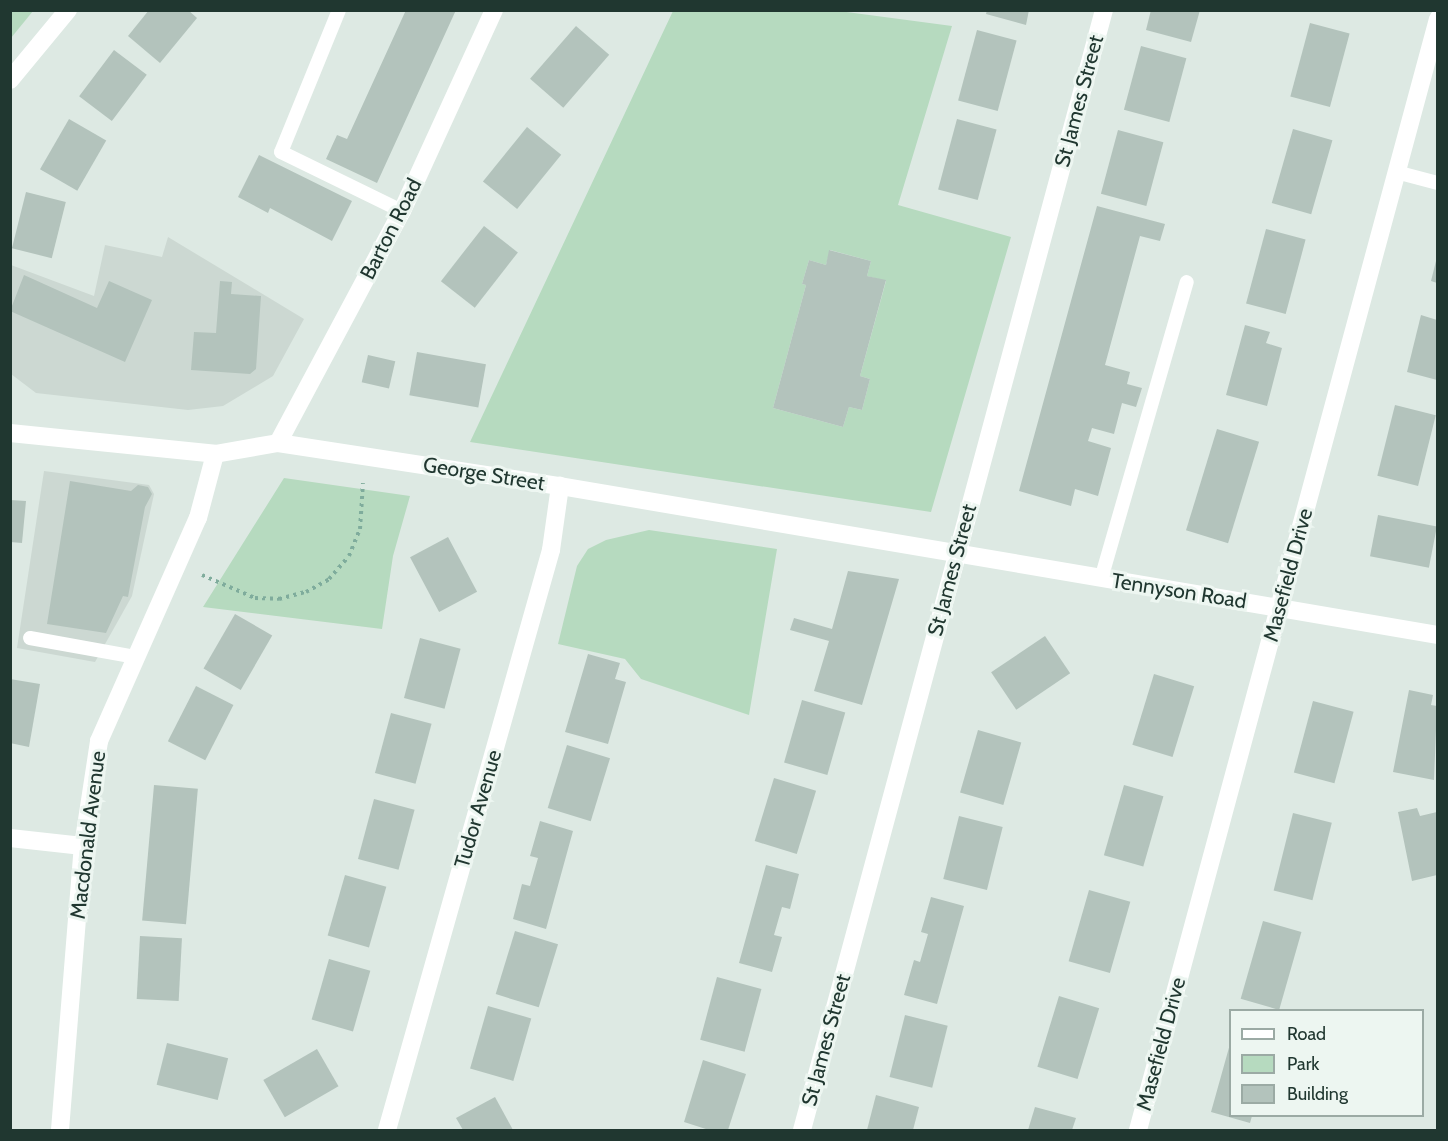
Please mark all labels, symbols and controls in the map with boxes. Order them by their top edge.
street label: St James Street [1049,32,1109,170]
street label: Barton Road [355,174,427,284]
street label: George Street [421,452,547,496]
street label: St James Street [922,501,982,639]
street label: Masefield Drive [1258,506,1318,644]
street label: Tennyson Road [1110,568,1248,614]
street label: Tudor Avenue [449,747,507,871]
street label: Macdonald Avenue [65,749,111,921]
street label: St James Street [796,971,856,1109]
street label: Masefield Drive [1131,975,1191,1113]
legend [1229,1009,1424,1117]
text: Road [1287,1023,1326,1045]
text: Park [1287,1053,1319,1075]
text: Building [1287,1083,1348,1105]

